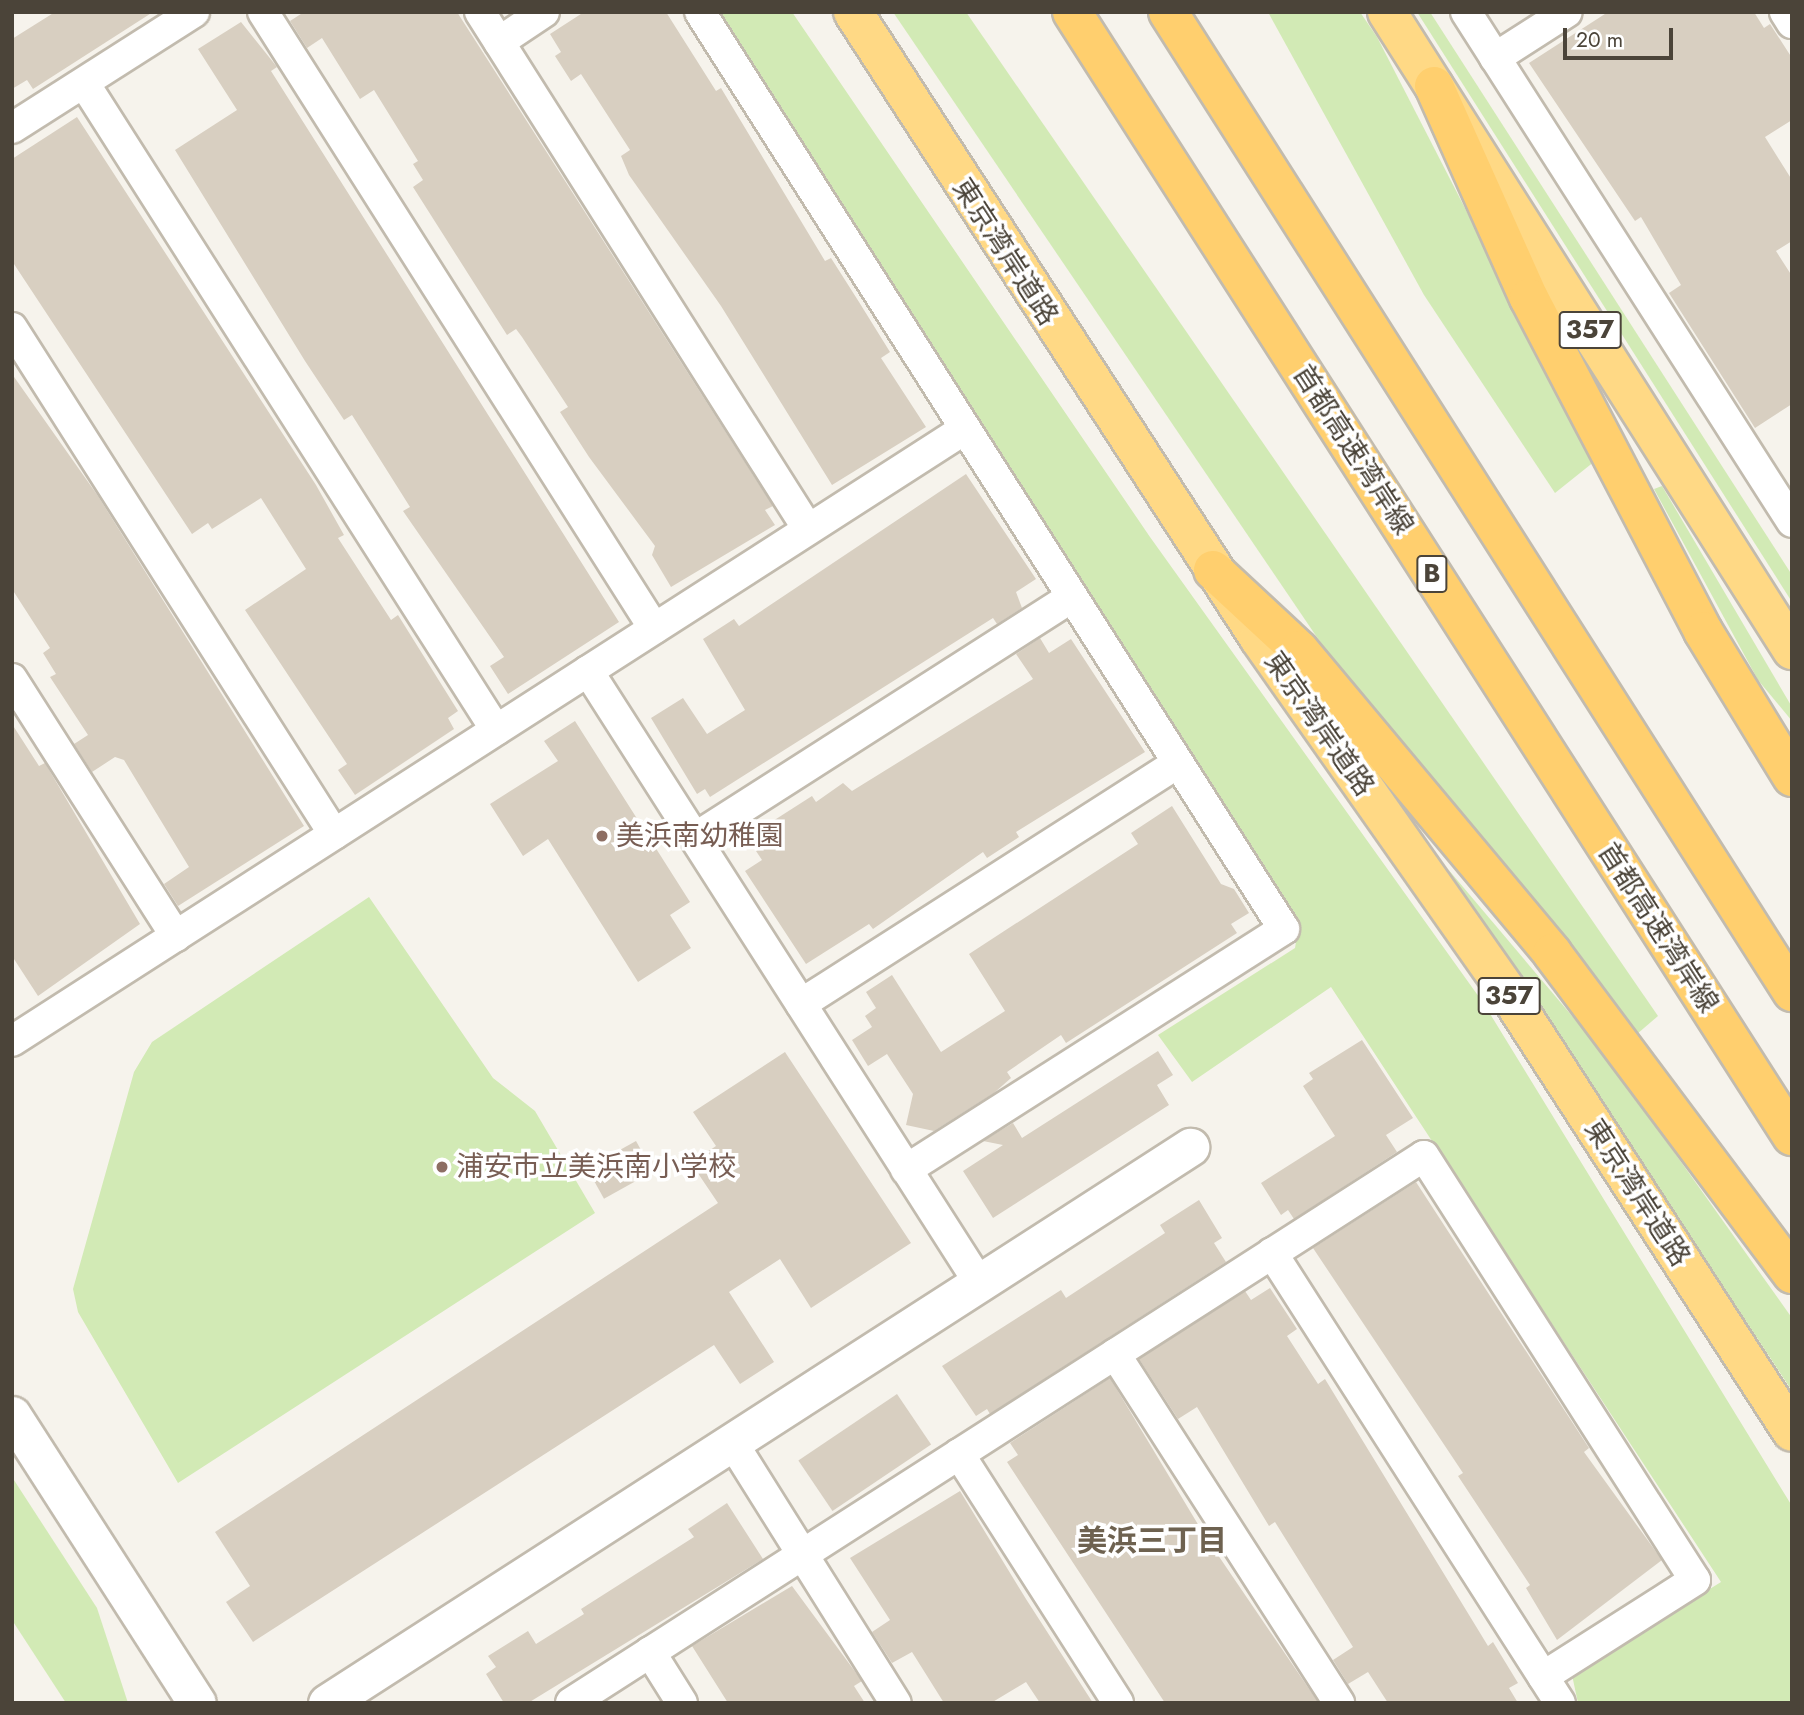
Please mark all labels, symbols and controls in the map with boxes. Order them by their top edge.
scale bar [1566,14,1676,58]
text: 20 m [1576,25,1623,55]
street label: 東京湾岸道路 [945,172,1065,332]
road number: 357 [1558,308,1622,352]
street label: 首都高速湾岸線 [1286,359,1420,541]
road number: B [1416,552,1448,596]
street label: 東京湾岸道路 [1257,646,1381,802]
place label: 美浜南幼稚園 [616,819,784,853]
marker: 美浜南幼稚園 [594,828,610,844]
street label: 首都高速湾岸線 [1591,837,1725,1019]
road number: 357 [1478,973,1540,1018]
street label: 東京湾岸道路 [1577,1113,1697,1273]
place label: 浦安市立美浜南小学校 [456,1150,736,1184]
marker: 浦安市立美浜南小学校 [434,1159,450,1175]
district label: 美浜三丁目 [1077,1523,1227,1559]

